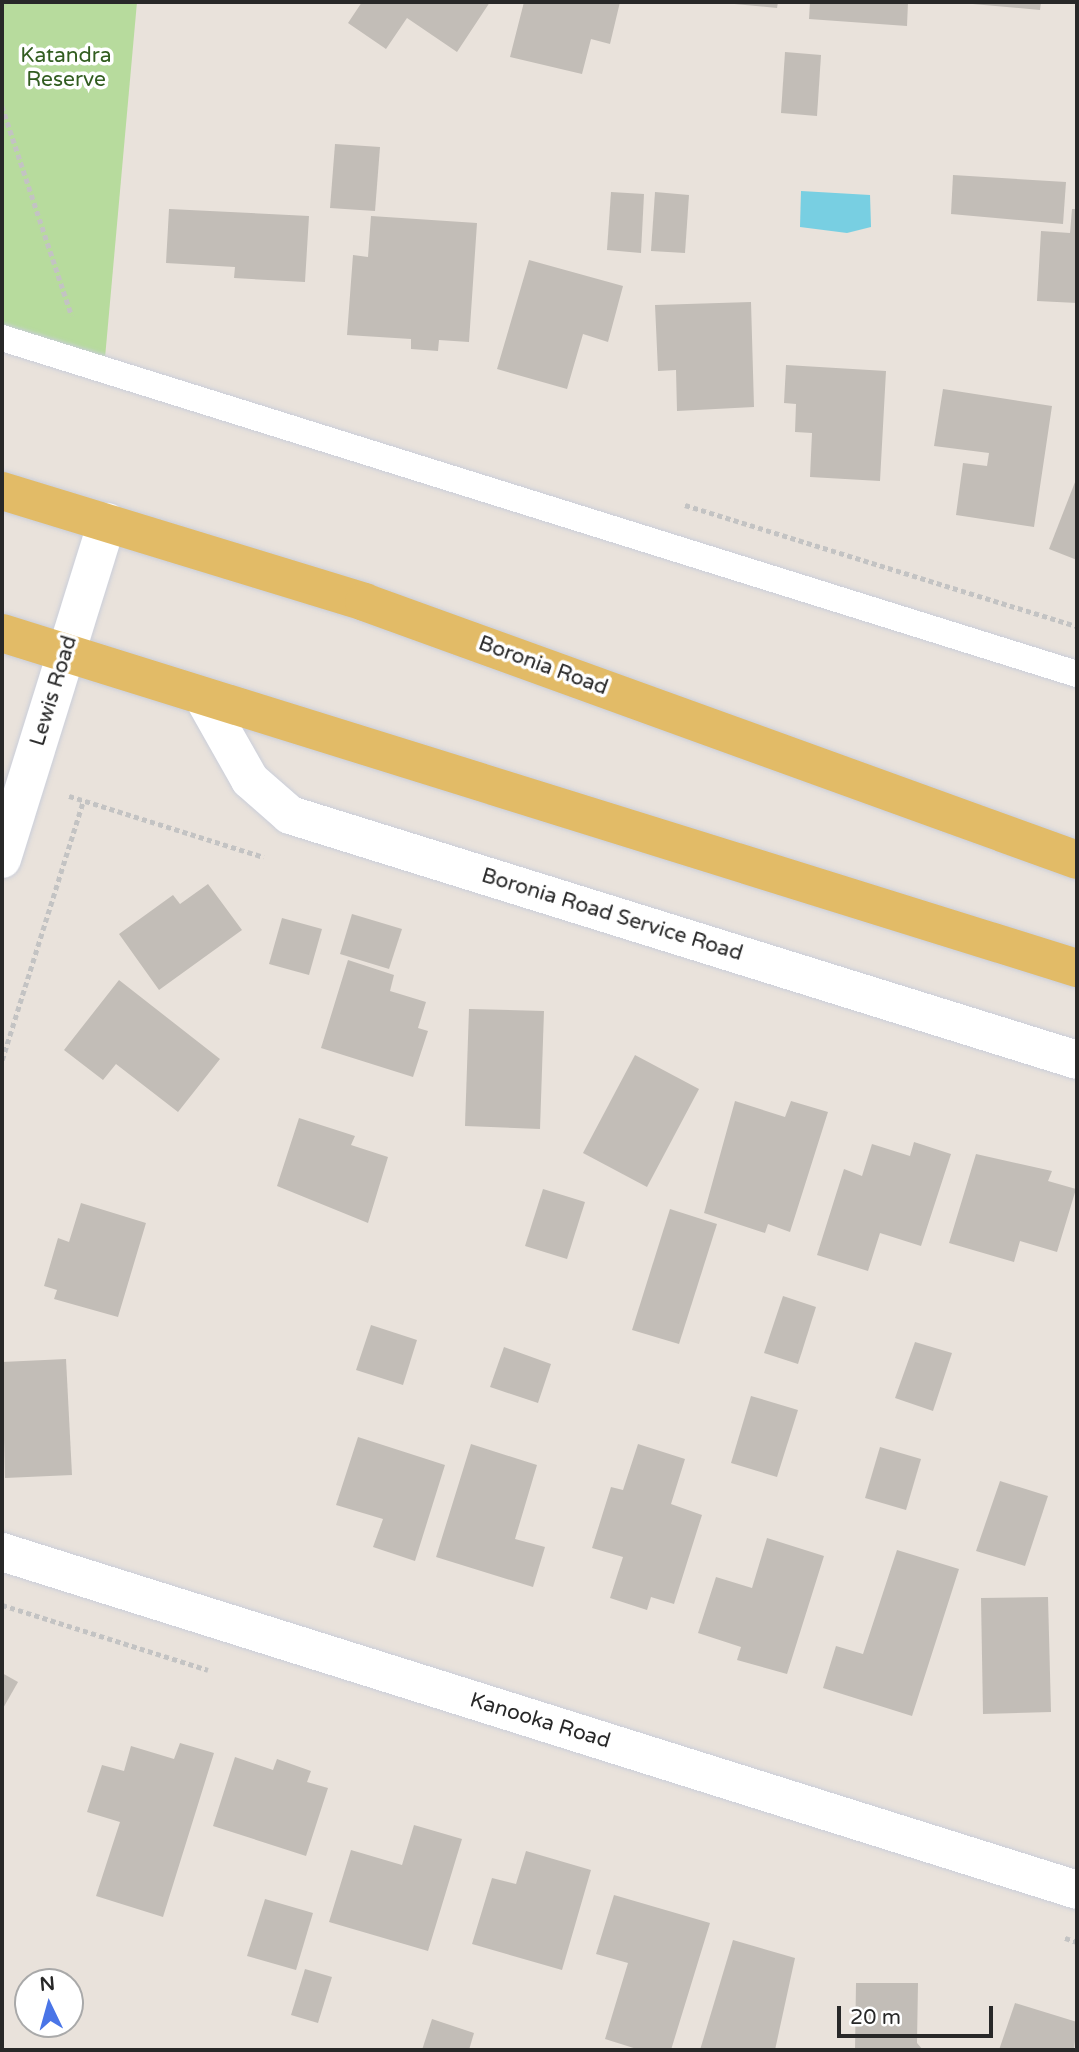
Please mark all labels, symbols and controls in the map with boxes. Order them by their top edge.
park label: Katandra Reserve [20,43,112,93]
street label: Boronia Road [475,631,611,701]
street label: Lewis Road [25,633,83,749]
street label: Boronia Road Service Road [478,863,746,967]
street label: Kanooka Road [467,1688,613,1754]
north arrow [14,1968,84,2038]
text: N [39,1972,56,1996]
scale bar [841,1993,997,2037]
text: 20 m [850,2005,901,2030]

